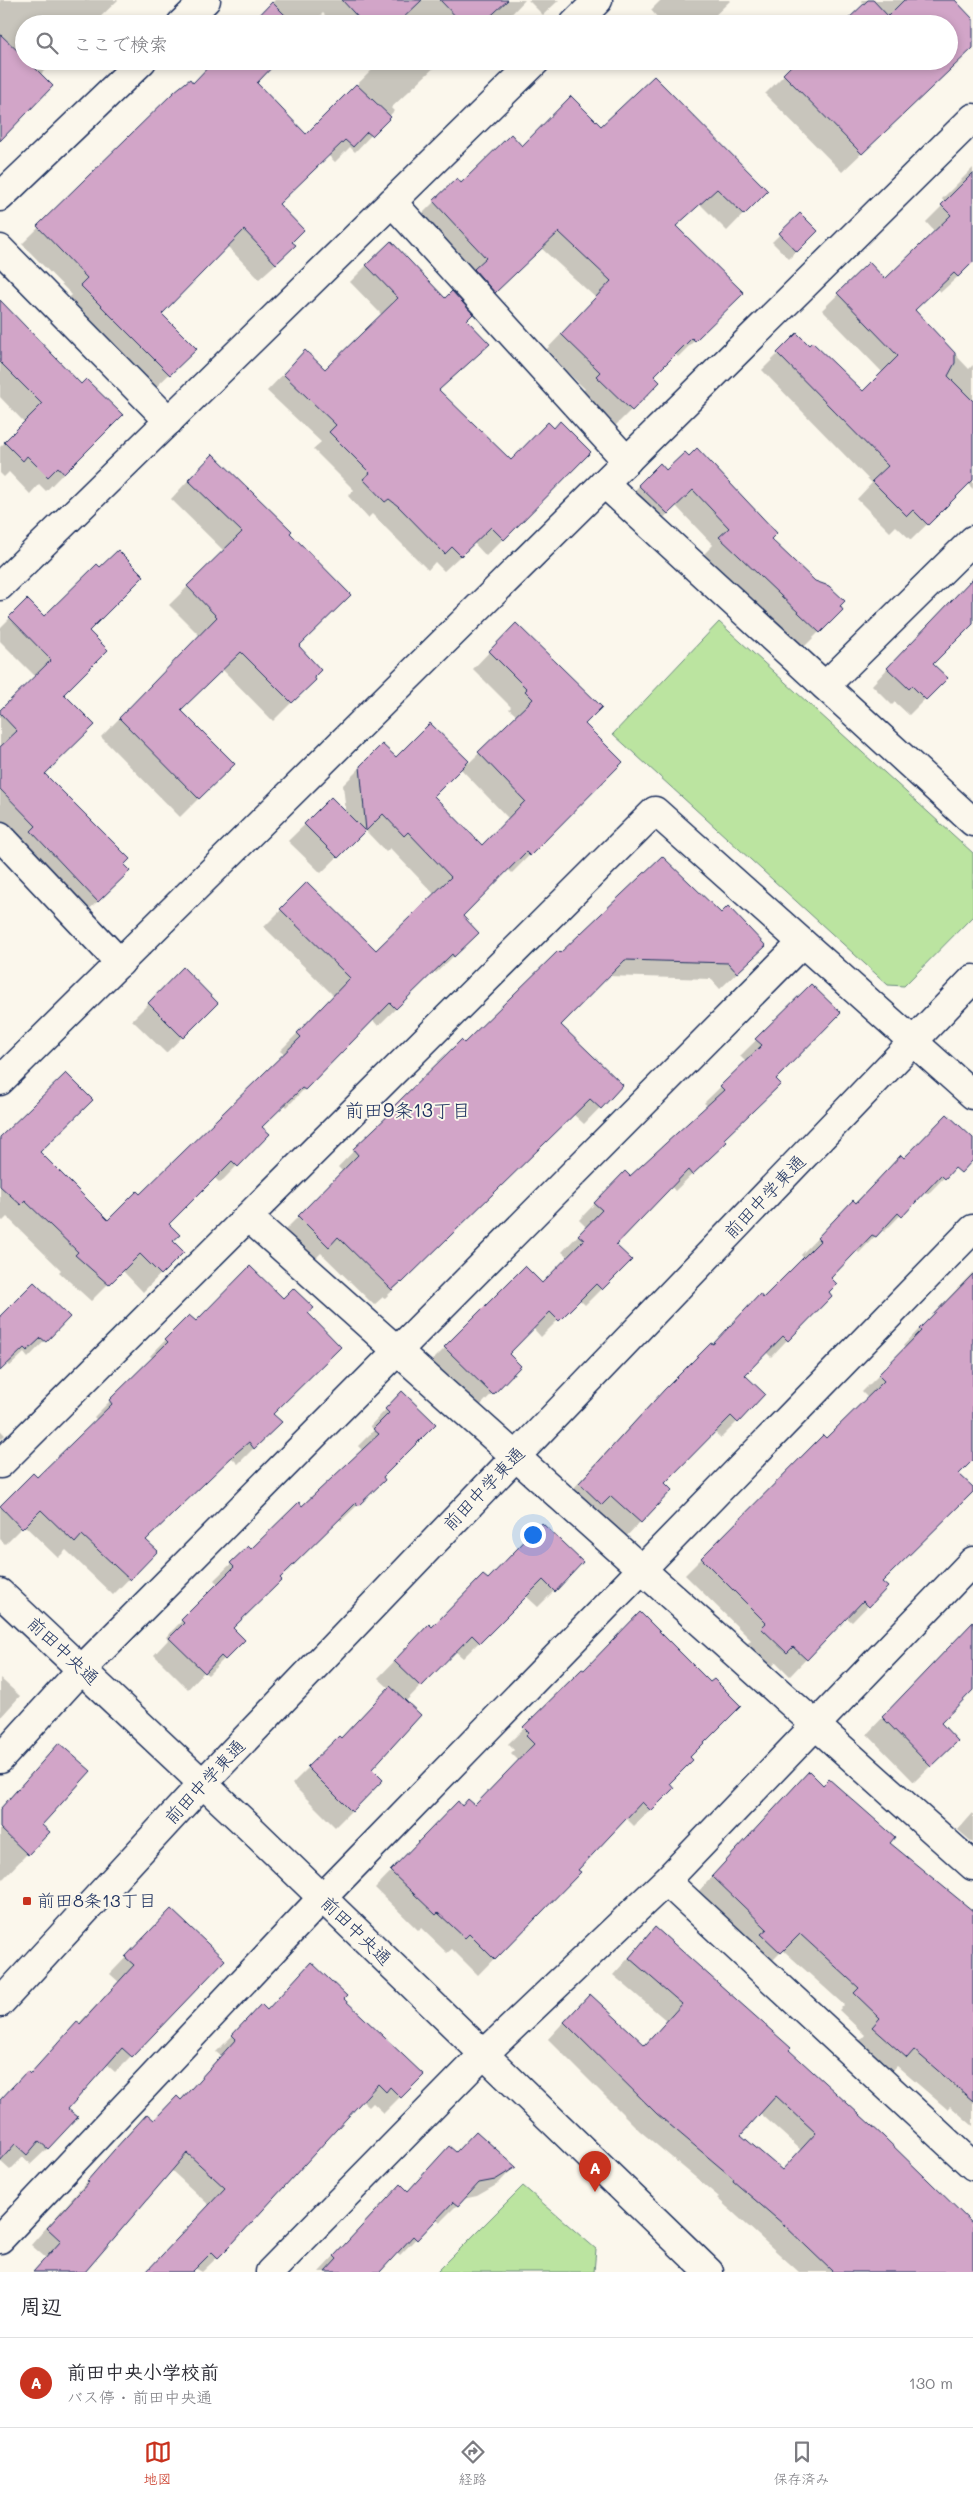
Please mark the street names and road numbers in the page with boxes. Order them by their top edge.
street label: 前田中学東通 [718,1149,810,1243]
street label: 前田中学東通 [437,1441,529,1535]
street label: 前田中央通 [23,1611,105,1690]
street label: 前田中学東通 [159,1734,250,1829]
street label: 前田中央通 [316,1890,397,1970]

